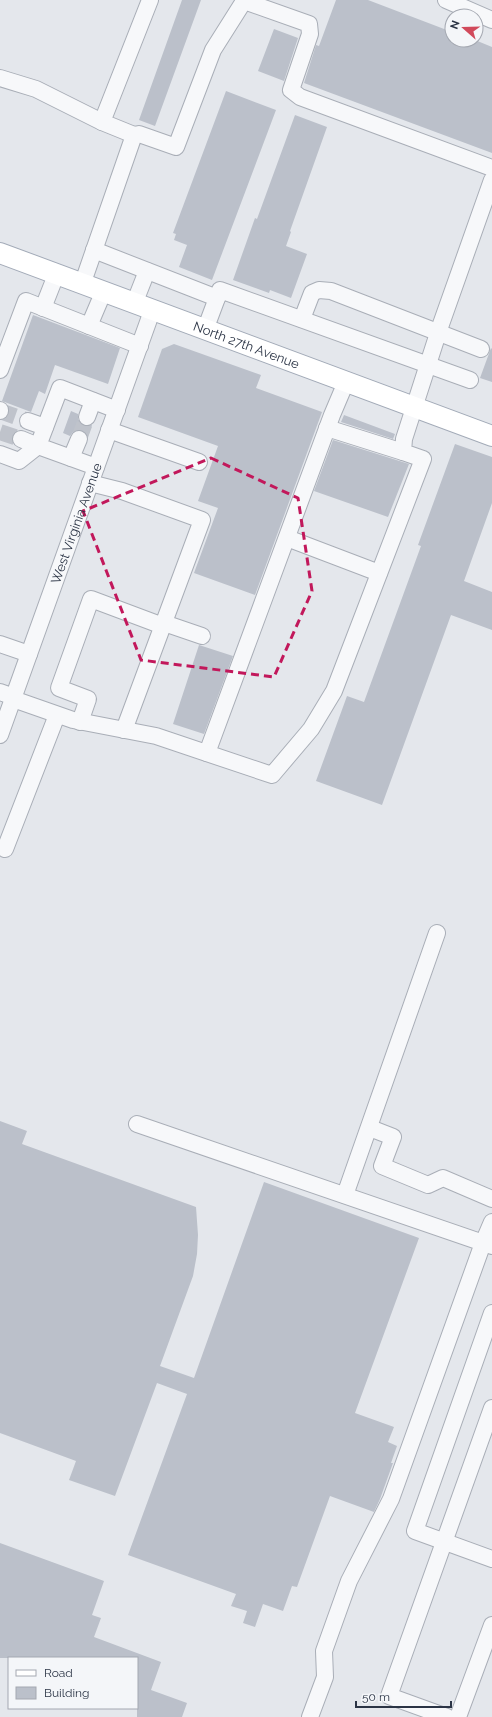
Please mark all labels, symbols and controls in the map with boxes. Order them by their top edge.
north arrow [444,8,484,48]
text: N [448,19,463,31]
street label: North 27th Avenue [191,319,302,372]
street label: West Virginia Avenue [48,461,105,586]
legend [8,1657,138,1709]
text: Road [44,1666,73,1680]
scale bar [356,1683,451,1709]
text: Building [44,1686,90,1700]
text: 50 m [362,1690,390,1704]

